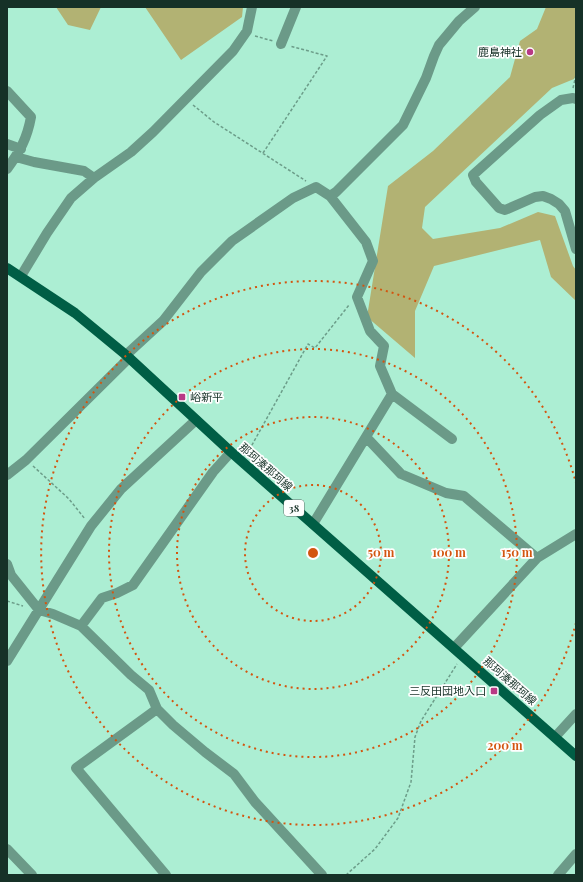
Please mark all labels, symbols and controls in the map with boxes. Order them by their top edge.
place label: 鹿島神社 [478,44,522,59]
marker: 鹿島神社 [525,47,535,57]
place label: 峪新平 [190,389,223,404]
marker: 峪新平 [177,392,187,402]
street label: 那珂湊那珂線 [237,439,296,494]
road number: 38 [284,500,304,516]
text: 50 m [368,544,395,560]
text: 100 m [432,544,466,560]
text: 150 m [501,544,533,560]
centre of rings [306,546,320,560]
street label: 那珂湊那珂線 [481,653,540,708]
place label: 三反田団地入口 [409,683,486,698]
marker: 三反田団地入口 [489,686,499,696]
text: 200 m [487,737,523,753]

